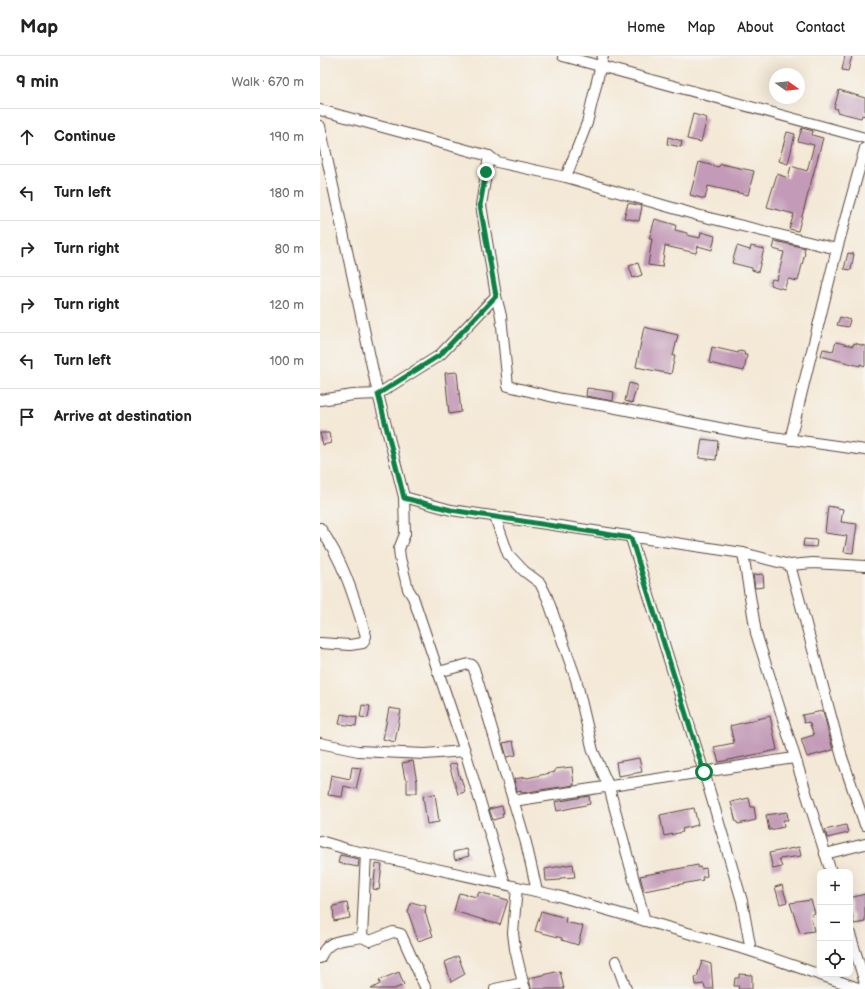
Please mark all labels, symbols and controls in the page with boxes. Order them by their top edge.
text: Map [20,16,58,39]
text: Home [627,19,665,36]
text: Map [687,19,715,36]
text: About [737,19,774,36]
text: Contact [796,19,845,36]
north arrow [769,68,805,104]
text: 9 min [16,72,59,92]
text: Walk · 670 m [232,74,304,90]
icon: ahead [16,126,38,148]
text: Continue [54,127,116,146]
text: 190 m [270,129,304,145]
route end [477,163,495,181]
icon: left [16,182,38,204]
text: Turn left [54,183,111,202]
text: 180 m [269,185,304,201]
icon: right [16,238,38,260]
text: Turn right [54,239,119,258]
text: 80 m [275,241,304,257]
icon: right [16,294,38,316]
text: Turn right [54,295,119,314]
text: 120 m [269,297,304,313]
icon: left [16,350,38,372]
text: Turn left [54,351,111,370]
text: 100 m [269,353,304,369]
icon: arrive [16,406,38,428]
text: Arrive at destination [54,407,192,426]
route start [695,763,713,781]
map controls [817,869,853,977]
button: + [817,869,853,905]
button: − [817,905,853,941]
button: locate [817,941,853,977]

